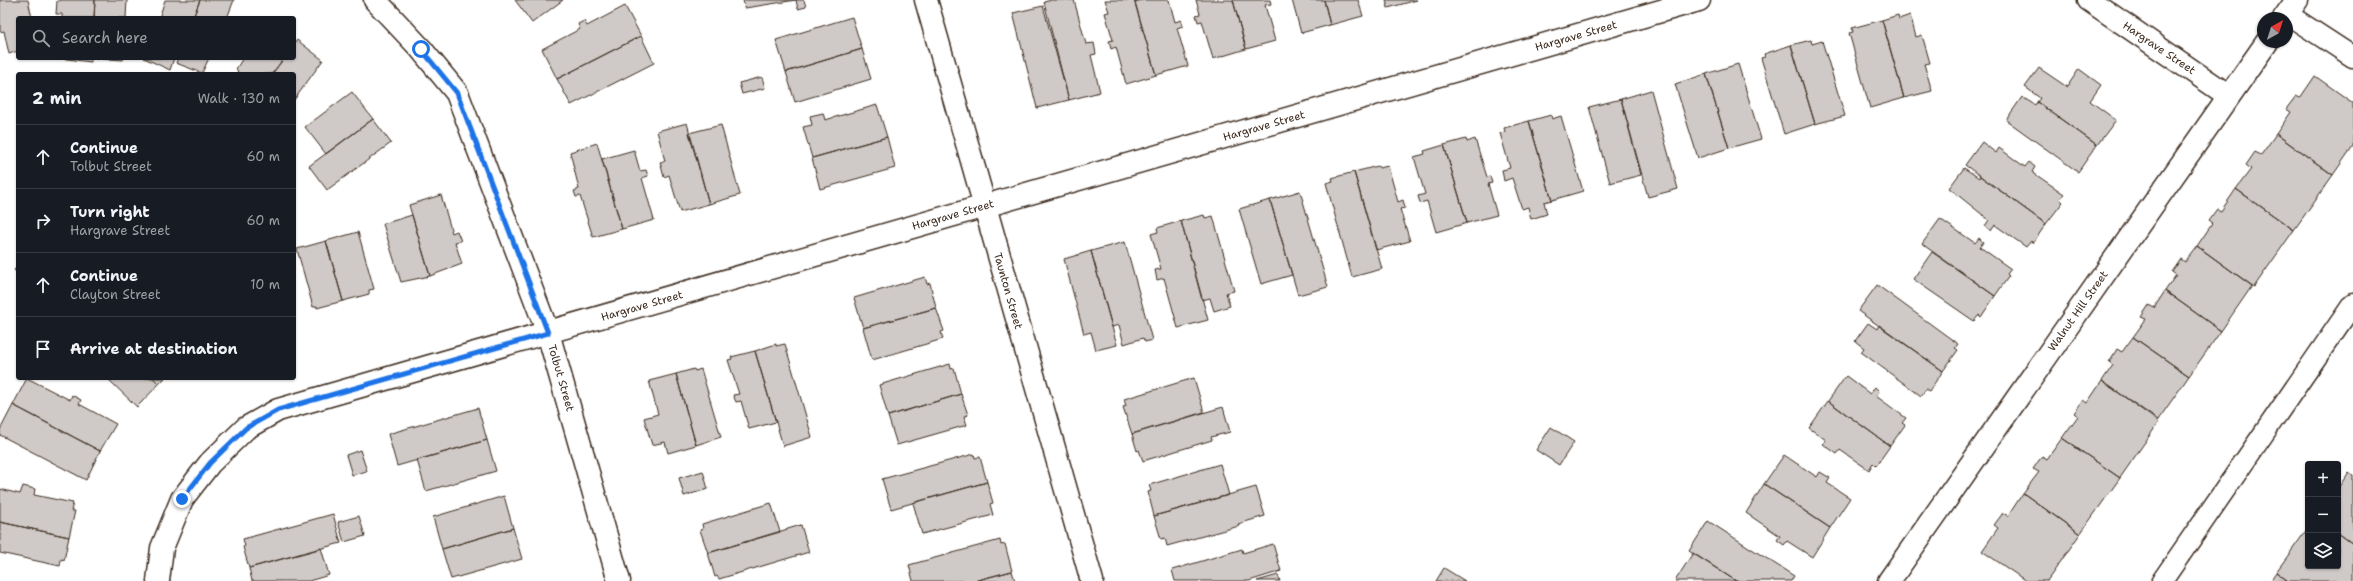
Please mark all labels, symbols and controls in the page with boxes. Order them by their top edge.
north arrow [2257,12,2293,48]
search box [16,16,296,60]
street label: Hargrave Street [1533,17,1619,55]
street label: Hargrave Street [2120,18,2199,78]
icon: search [30,27,52,49]
text: Search here [62,28,148,48]
route start [412,40,430,58]
text: 2 min [32,87,82,109]
text: Walk · 130 m [198,90,280,107]
street label: Hargrave Street [1221,107,1307,145]
text: Continue [70,138,138,158]
icon: ahead [32,146,54,168]
text: 60 m [247,148,280,165]
text: Tolbut Street [70,158,152,175]
street label: Hargrave Street [910,196,996,234]
text: Turn right [70,202,150,222]
icon: right [32,210,54,232]
text: 60 m [247,212,280,229]
text: Hargrave Street [70,222,170,239]
street label: Taunton Street [990,251,1026,331]
text: Continue [70,266,138,286]
street label: Walnut Hill Street [2045,267,2112,354]
icon: ahead [32,274,54,296]
text: 10 m [250,276,280,293]
text: Clayton Street [70,286,161,303]
street label: Hargrave Street [599,287,685,325]
icon: arrive [32,338,54,360]
text: Arrive at destination [70,339,238,359]
street label: Tolbut Street [544,343,578,414]
map controls [2305,461,2341,569]
button: + [2305,461,2341,497]
route end [173,490,191,508]
button: − [2305,497,2341,533]
button: layers [2305,533,2341,569]

